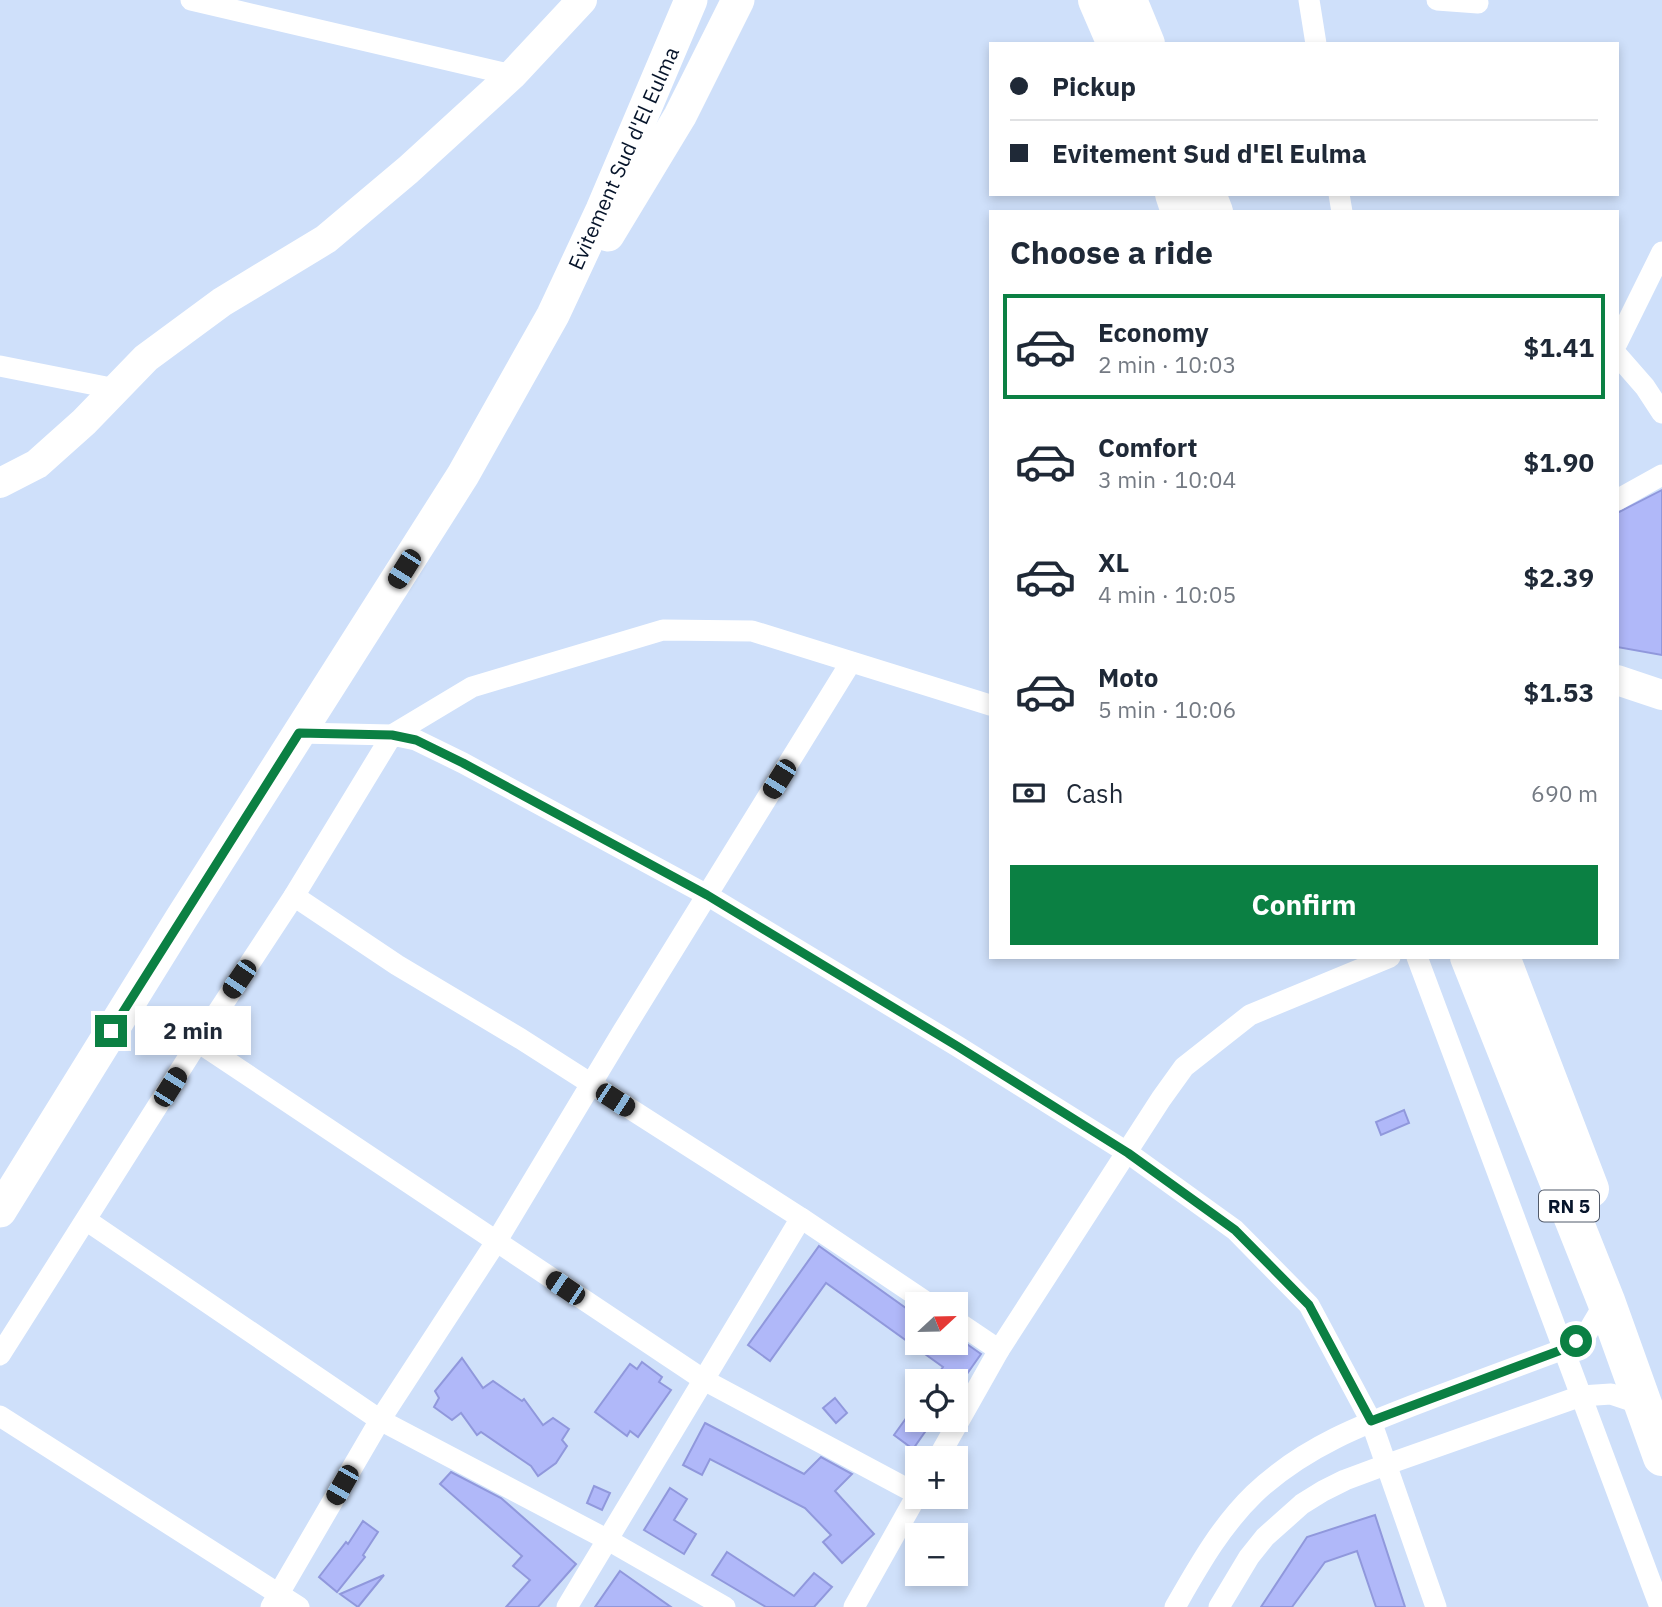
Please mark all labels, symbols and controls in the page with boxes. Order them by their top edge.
street label: Evitement Sud d'El Eulma [561,42,685,274]
text: Pickup [1052,69,1136,103]
text: Evitement Sud d'El Eulma [1052,136,1367,170]
text: Choose a ride [1010,231,1213,273]
icon: car [1014,315,1077,378]
text: Economy [1098,315,1209,349]
text: $1.41 [1524,330,1594,364]
text: 2 min · 10:03 [1098,349,1236,379]
icon: car [1014,430,1077,493]
text: Comfort [1098,430,1197,464]
text: $1.90 [1524,445,1594,479]
text: 3 min · 10:04 [1098,464,1236,494]
icon: car [1014,545,1077,608]
text: XL [1098,545,1129,579]
car [384,546,425,592]
text: $2.39 [1524,560,1594,594]
text: 4 min · 10:05 [1098,579,1236,609]
icon: car [1014,660,1077,723]
text: Moto [1098,660,1158,694]
text: $1.53 [1524,675,1594,709]
text: 5 min · 10:06 [1098,694,1236,724]
car [759,756,800,802]
icon: cash [1010,774,1048,812]
text: Cash [1066,776,1123,810]
text: 690 m [1531,778,1598,808]
button: Confirm [1010,865,1598,945]
car [219,956,260,1002]
callout: 2 min [136,1006,251,1056]
route end [95,1015,127,1047]
text: 2 min [163,1015,223,1045]
car [150,1064,191,1110]
car [592,1080,639,1120]
road number: RN 5 [1539,1190,1599,1222]
car [542,1268,589,1308]
north arrow [905,1292,968,1354]
map controls [905,1292,968,1586]
route start [1560,1325,1592,1357]
button: locate [905,1369,968,1432]
button: + [905,1446,968,1509]
car [323,1462,362,1508]
button: − [905,1523,968,1586]

